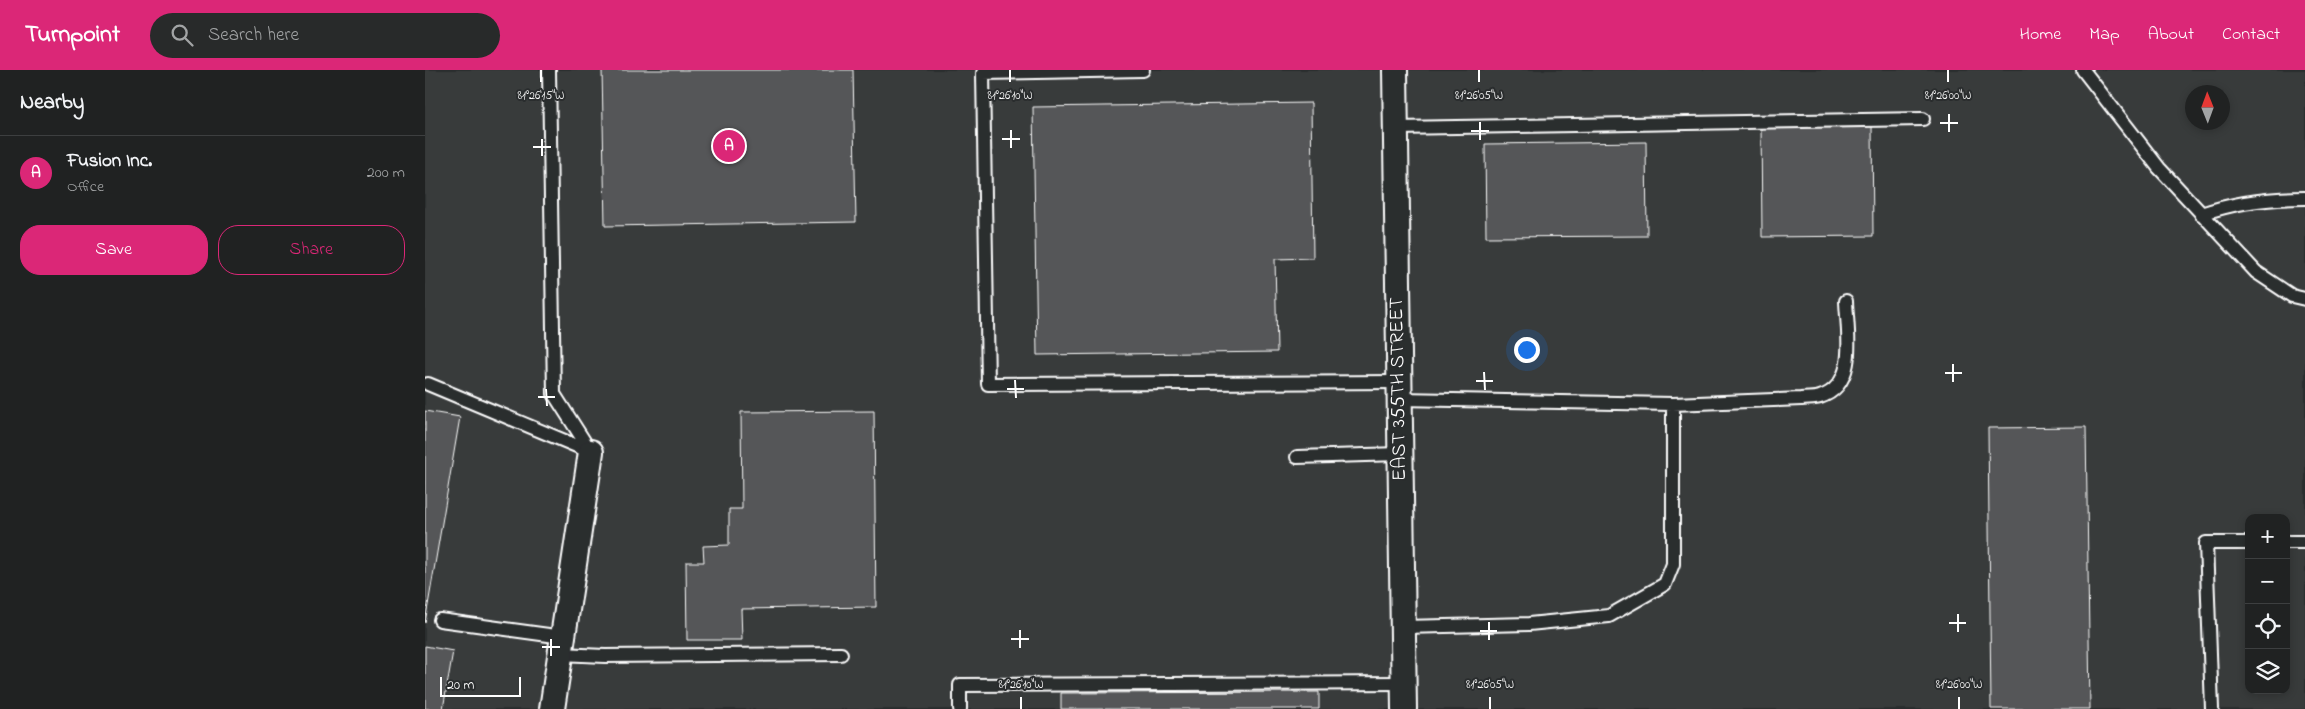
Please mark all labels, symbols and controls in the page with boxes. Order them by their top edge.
search box [150,13,500,58]
text: Turnpoint [25,18,120,53]
icon: search [168,21,196,49]
text: Search here [208,22,299,49]
text: Home [2020,22,2061,48]
text: Map [2089,22,2120,48]
text: About [2148,22,2194,48]
text: Contact [2222,22,2280,48]
north arrow [2185,85,2230,130]
text: 81°26'15"W [518,87,564,105]
text: 81°26'10"W [987,87,1033,105]
text: 81°26'05"W [1455,87,1503,105]
text: 81°26'00"W [1925,87,1971,105]
text: Nearby [20,88,84,118]
pin: A [713,127,745,165]
text: Fusion Inc. [67,148,152,175]
text: A [31,161,41,185]
text: 200 m [367,161,405,185]
text: Office [67,175,104,199]
button: Save [20,225,208,275]
button: Share [218,225,405,275]
street label: EAST 355TH STREET [1383,297,1415,481]
your location [1514,337,1540,363]
map controls [2245,514,2290,694]
button: + [2245,514,2290,559]
button: − [2245,559,2290,604]
button: locate [2245,604,2290,649]
button: layers [2245,649,2290,694]
scale bar [440,674,521,697]
text: 20 m [447,675,474,696]
text: 81°26'10"W [998,676,1044,694]
text: 81°26'05"W [1466,676,1514,694]
text: 81°26'00"W [1936,676,1982,694]

